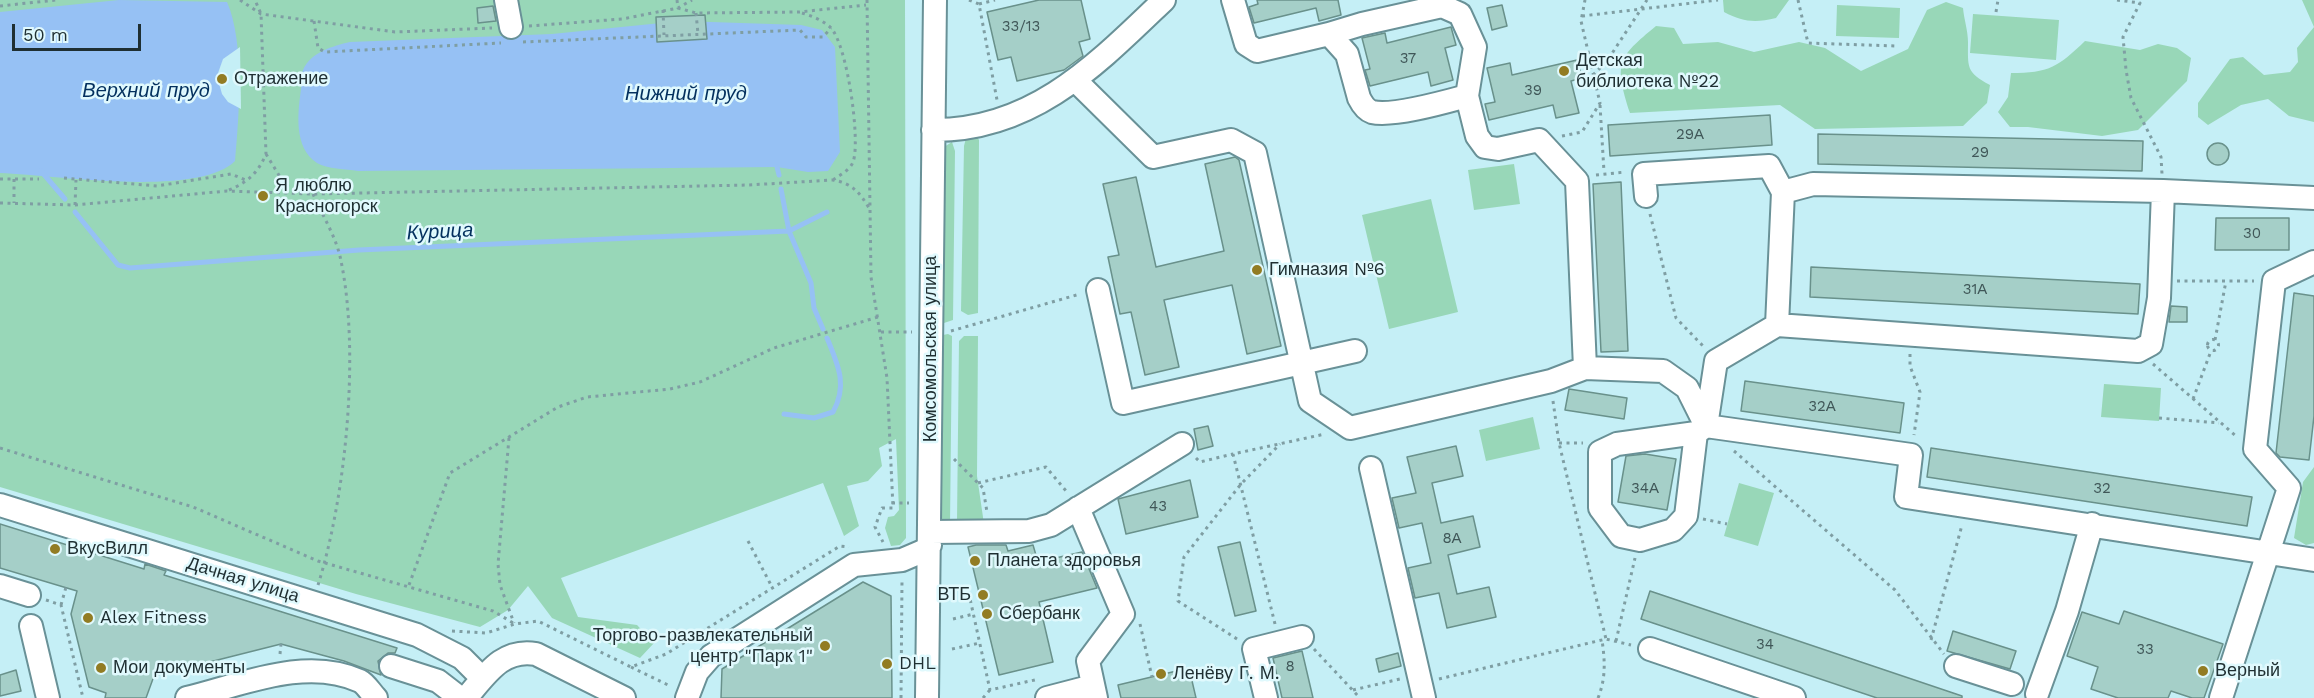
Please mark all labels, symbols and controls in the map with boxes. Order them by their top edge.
scale bar [15,12,144,50]
house number: 33/13 [1002,18,1040,36]
text: 50 m [23,24,68,45]
house number: 37 [1400,50,1416,68]
place label: Детская библиотека №22 [1576,50,1719,92]
marker: Детская библиотека №22 [1557,64,1571,78]
place label: Отражение [234,68,328,90]
marker: Отражение [215,72,229,86]
water label: Верхний пруд [82,79,210,103]
water label: Нижний пруд [625,82,747,106]
house number: 39 [1524,82,1542,100]
house number: 29А [1676,126,1704,144]
house number: 29 [1971,144,1989,162]
place label: Я люблю Красногорск [275,175,378,218]
marker: Я люблю Красногорск [256,189,270,203]
water label: Курица [406,218,474,246]
house number: 30 [2243,225,2261,243]
street label: Комсомольская улица [920,256,942,442]
place label: Гимназия №6 [1269,259,1385,281]
marker: Гимназия №6 [1250,263,1264,277]
house number: 31А [1963,281,1987,299]
house number: 32А [1808,398,1836,416]
house number: 34А [1631,480,1659,498]
house number: 32 [2093,480,2111,498]
house number: 43 [1149,498,1167,516]
house number: 8А [1442,530,1462,548]
place label: ВкусВилл [67,538,148,560]
marker: ВкусВилл [48,542,62,556]
place label: Планета здоровья [987,550,1141,572]
street label: Дачная улица [184,553,302,607]
marker: Планета здоровья [968,554,982,568]
place label: ВТБ [937,584,971,606]
marker: ВТБ [976,588,990,602]
place label: Сбербанк [999,603,1080,625]
place label: Alex Fitness [100,607,207,629]
marker: Сбербанк [980,607,994,621]
marker: Alex Fitness [81,611,95,625]
place label: Торгово-развлекательный центр "Парк 1" [593,625,813,668]
house number: 34 [1756,636,1774,654]
marker: Торгово-развлекательный центр "Парк 1" [818,639,832,653]
house number: 33 [2136,641,2154,659]
place label: DHL [899,653,936,675]
place label: Мои документы [113,657,245,679]
marker: DHL [880,657,894,671]
house number: 8 [1285,658,1295,676]
place label: Верный [2215,660,2280,682]
marker: Мои документы [94,661,108,675]
place label: Ленёву Г. М. [1173,663,1280,685]
marker: Верный [2196,664,2210,678]
marker: Ленёву Г. М. [1154,667,1168,681]

